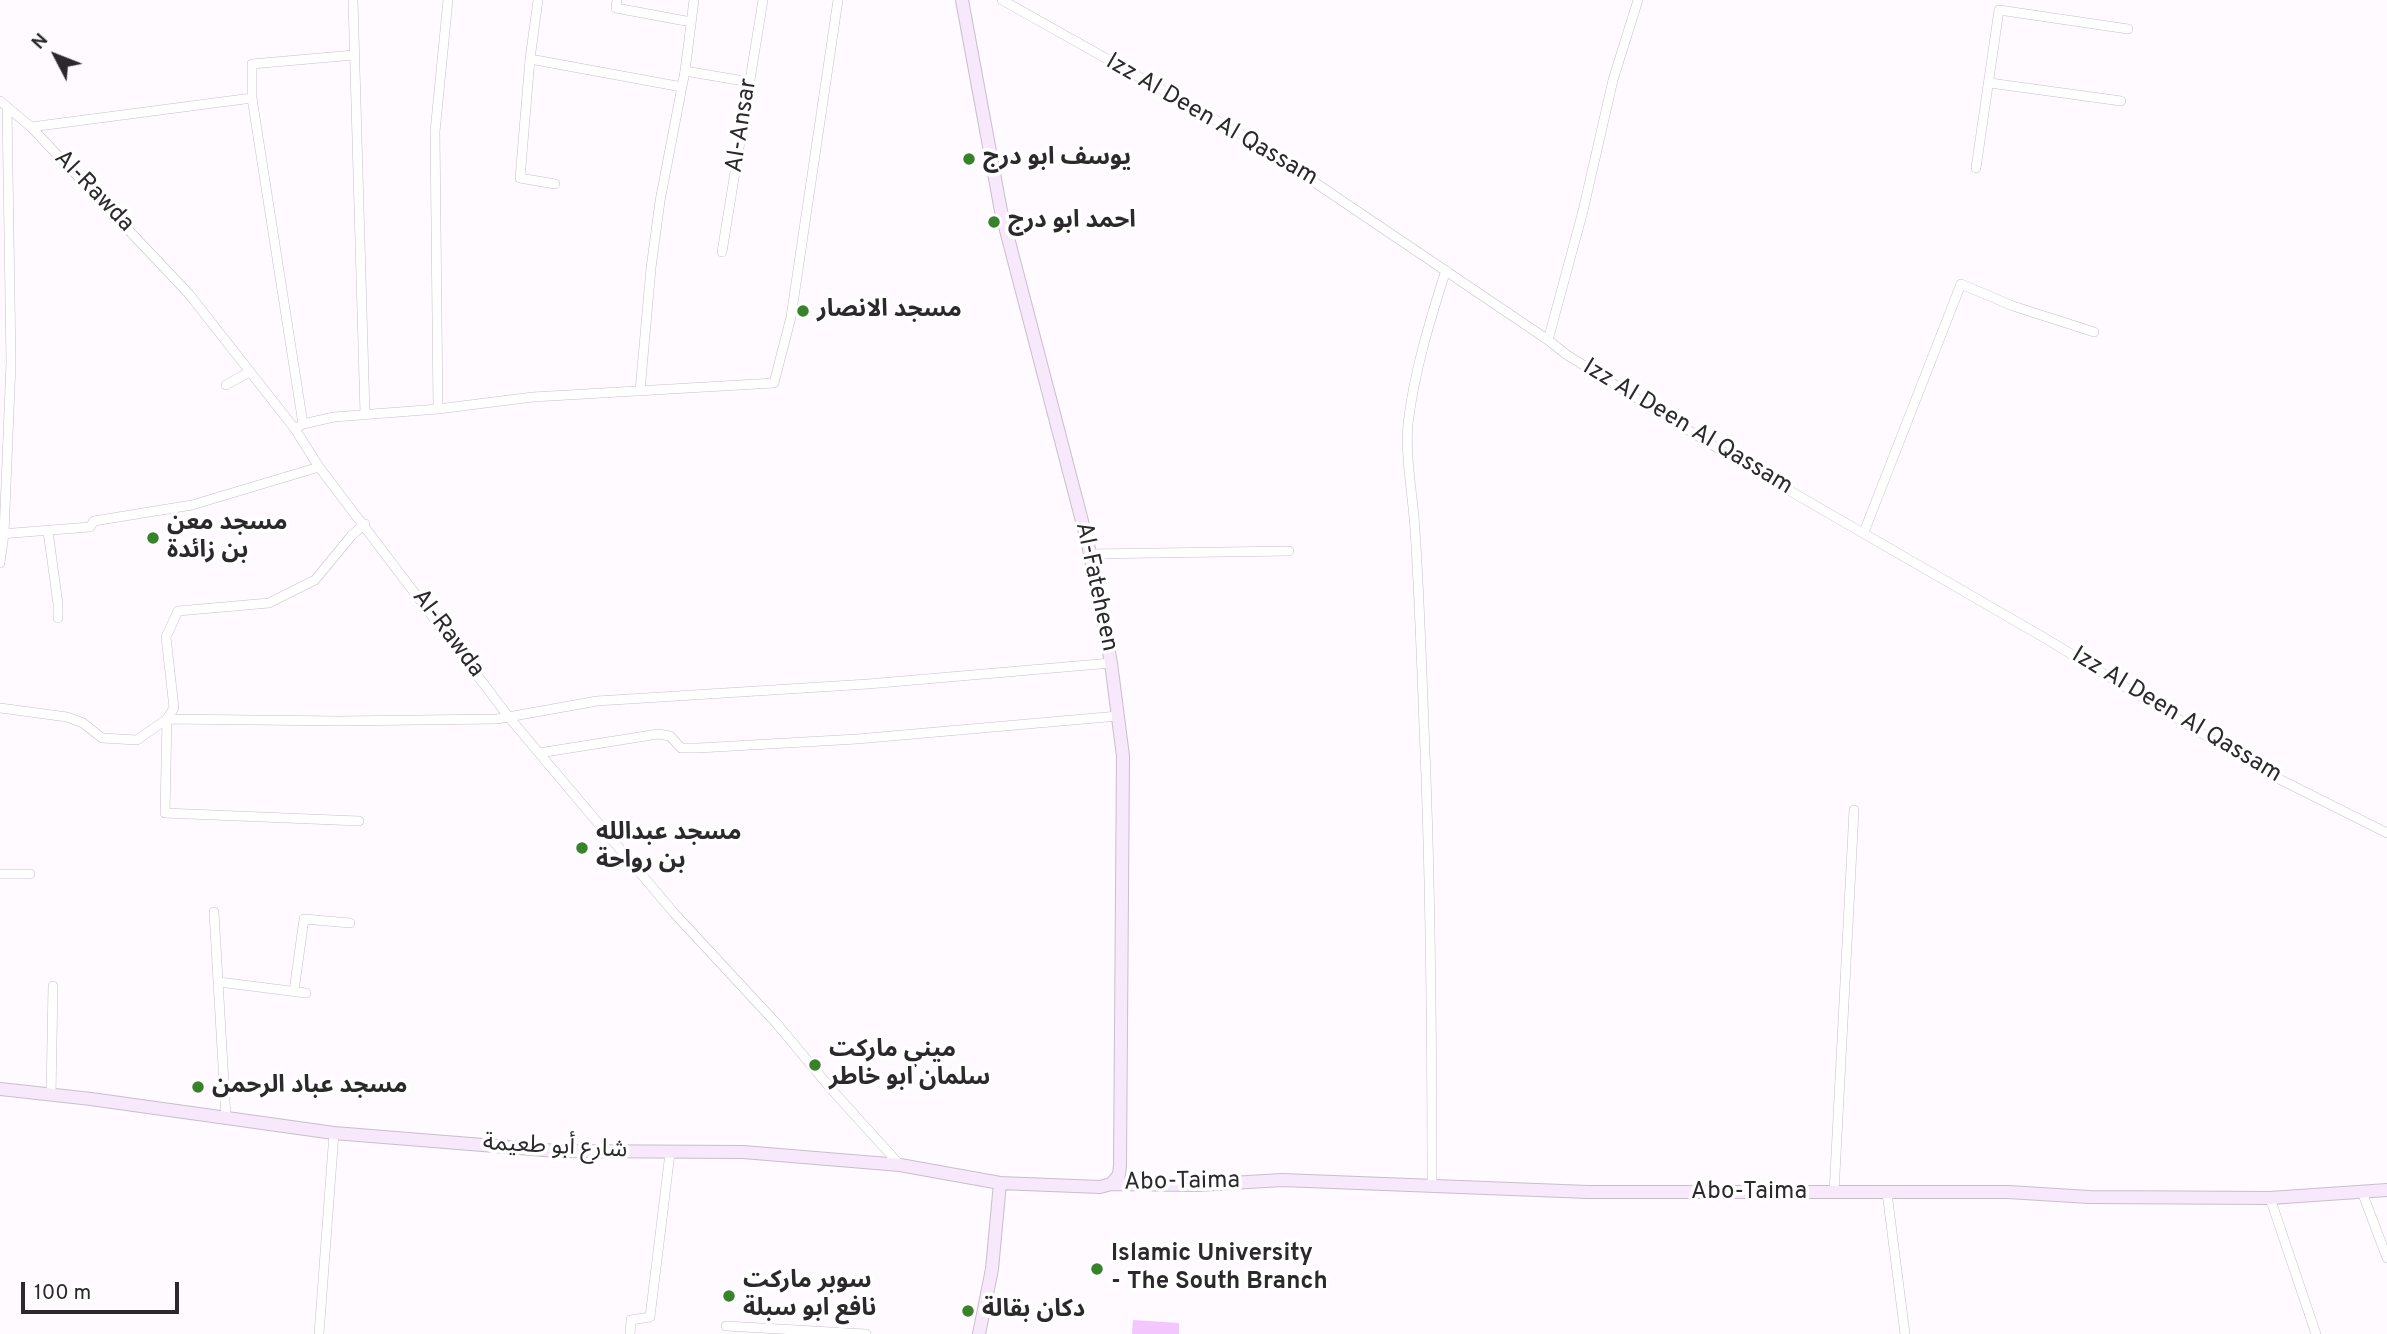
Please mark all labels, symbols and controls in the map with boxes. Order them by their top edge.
north arrow [21,21,91,91]
text: N [27,29,54,55]
street label: Izz Al Deen Al Qassam [1100,48,1322,194]
street label: Al-Ansar [721,77,765,175]
street label: Al-Rawda [47,145,139,239]
place label: يوسف ابو درج [983,145,1131,173]
marker: يوسف ابو درج [961,151,977,167]
place label: احمد ابو درج [1008,208,1136,236]
marker: احمد ابو درج [986,214,1002,230]
place label: مسجد الانصار [817,297,962,325]
marker: مسجد الانصار [795,303,811,319]
street label: Izz Al Deen Al Qassam [1577,354,1797,502]
place label: مسجد معن بن زائدة [167,510,287,566]
street label: Al-Fateheen [1067,520,1123,654]
marker: مسجد معن بن زائدة [145,530,161,546]
street label: Al-Rawda [404,584,490,684]
street label: Izz Al Deen Al Qassam [2066,642,2286,790]
place label: مسجد عبدالله بن رواحة [596,820,741,876]
marker: مسجد عبدالله بن رواحة [574,840,590,856]
place label: ميني ماركت سلمان ابو خاطر [829,1037,990,1093]
marker: ميني ماركت سلمان ابو خاطر [807,1057,823,1073]
place label: مسجد عباد الرحمن [212,1073,407,1101]
marker: مسجد عباد الرحمن [190,1079,206,1095]
street label: شارع أبو طعيمة [482,1130,628,1166]
street label: Abo-Taima [1124,1168,1240,1198]
street label: Abo-Taima [1691,1179,1807,1207]
place label: Islamic University - The South Branch [1111,1241,1328,1297]
marker: Islamic University - The South Branch [1089,1261,1105,1277]
scale bar [24,1268,182,1312]
place label: سوبر ماركت نافع ابو سبلة [743,1268,876,1324]
text: 100 m [34,1280,91,1307]
marker: سوبر ماركت نافع ابو سبلة [721,1288,737,1304]
place label: دكان بقالة [982,1297,1085,1325]
marker: دكان بقالة [960,1303,976,1319]

